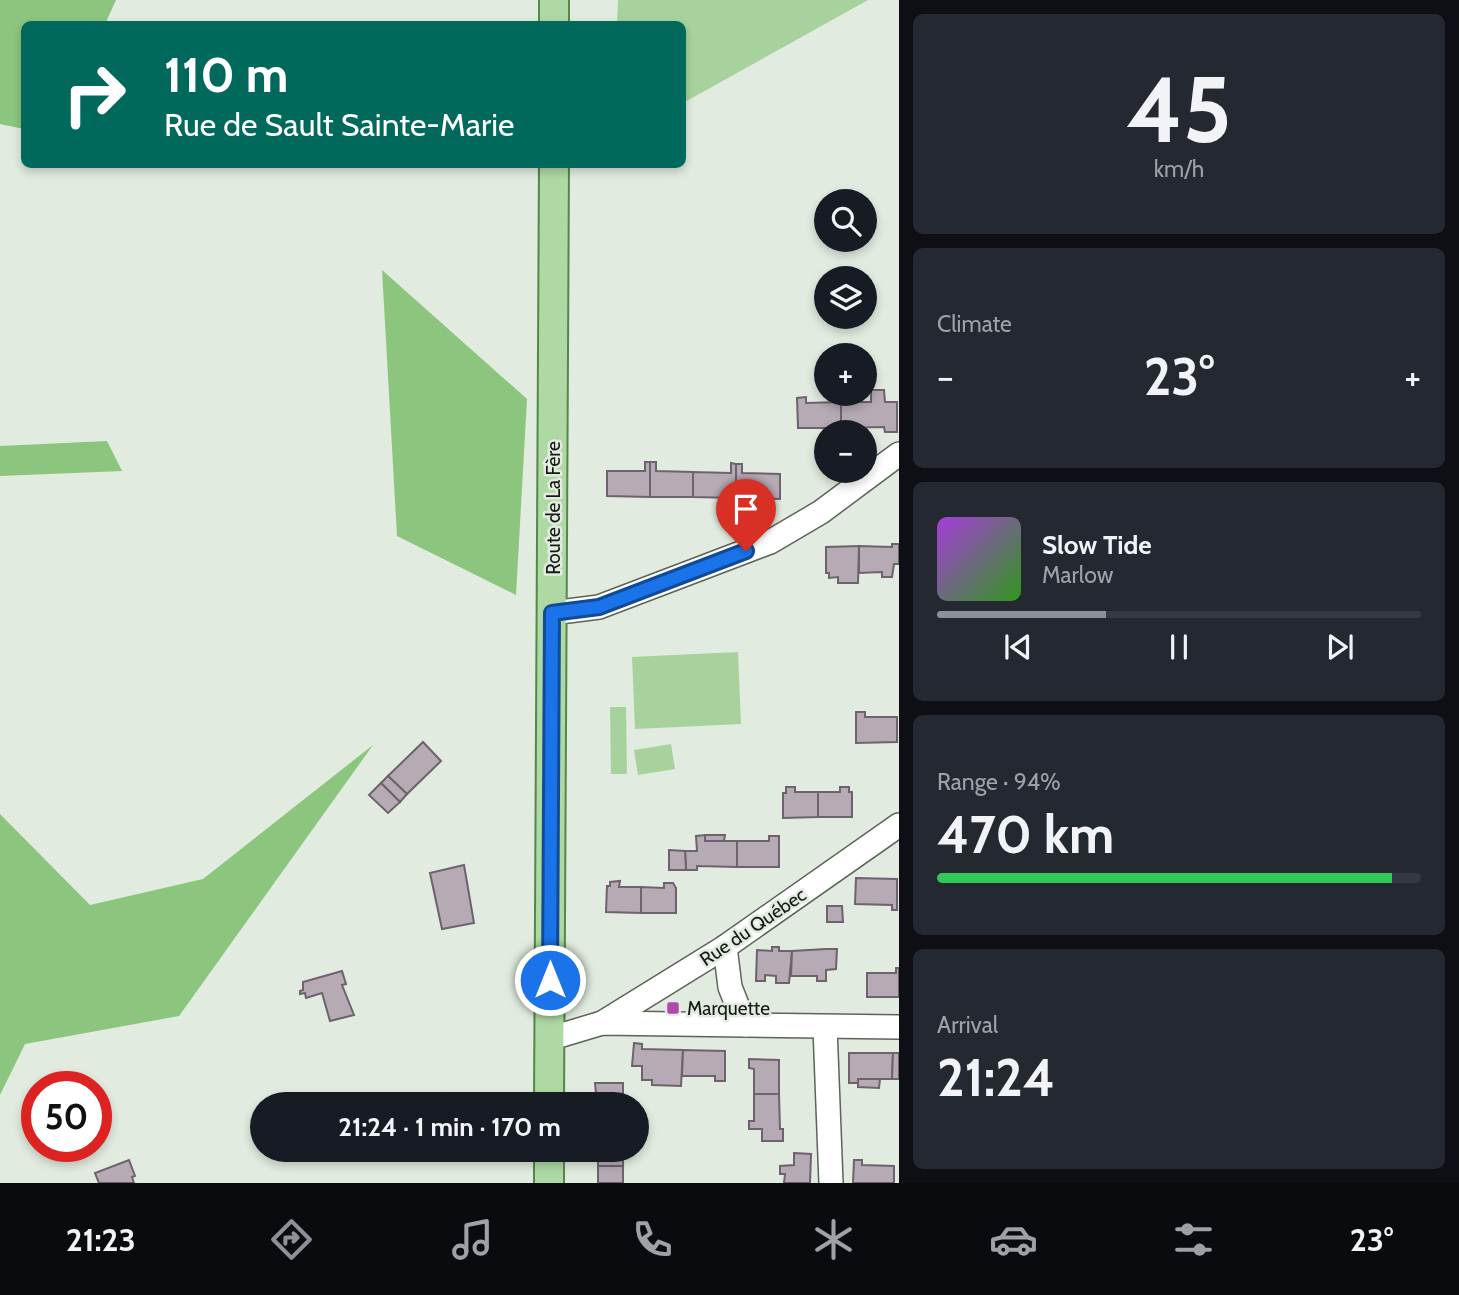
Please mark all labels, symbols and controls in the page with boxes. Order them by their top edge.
text: 110 m [164,45,288,104]
icon: right [49,49,140,140]
text: 45 [1126,54,1232,165]
text: Rue de Sault Sainte-Marie [164,105,514,144]
text: km/h [1154,155,1204,183]
map controls [814,189,877,483]
button: search [814,189,877,252]
button: layers [814,266,877,329]
text: Climate [937,310,1012,338]
button: + [814,343,877,406]
text: 23° [1144,345,1214,408]
text: − [937,353,954,400]
text: + [1404,353,1421,400]
button: − [814,420,877,483]
street label: Route de La Fère [542,441,565,575]
pin [716,479,776,551]
icon: arrive [727,490,765,528]
text: Slow Tide [1042,529,1152,561]
text: Marlow [1042,561,1113,589]
icon: previous [999,628,1037,666]
icon: pause [1160,628,1198,666]
icon: next [1321,628,1359,666]
text: Range · 94% [937,768,1061,796]
text: 470 km [937,803,1114,866]
street label: Rue du Québec [696,883,811,971]
position arrow [513,943,587,1017]
place label: Marquette [687,997,770,1020]
marker: Marquette [665,1000,681,1016]
text: Arrival [937,1011,998,1039]
text: 21:24 [937,1046,1055,1109]
speed limit sign: 50 [21,1071,112,1162]
text: 21:24 · 1 min · 170 m [338,1111,561,1143]
icon: directions [267,1215,316,1264]
icon: music [448,1215,497,1264]
icon: phone [628,1215,677,1264]
icon: climate [809,1215,858,1264]
icon: car [989,1215,1038,1264]
icon: filters [1169,1215,1218,1264]
text: 21:23 [66,1220,136,1259]
text: 23° [1350,1220,1393,1259]

